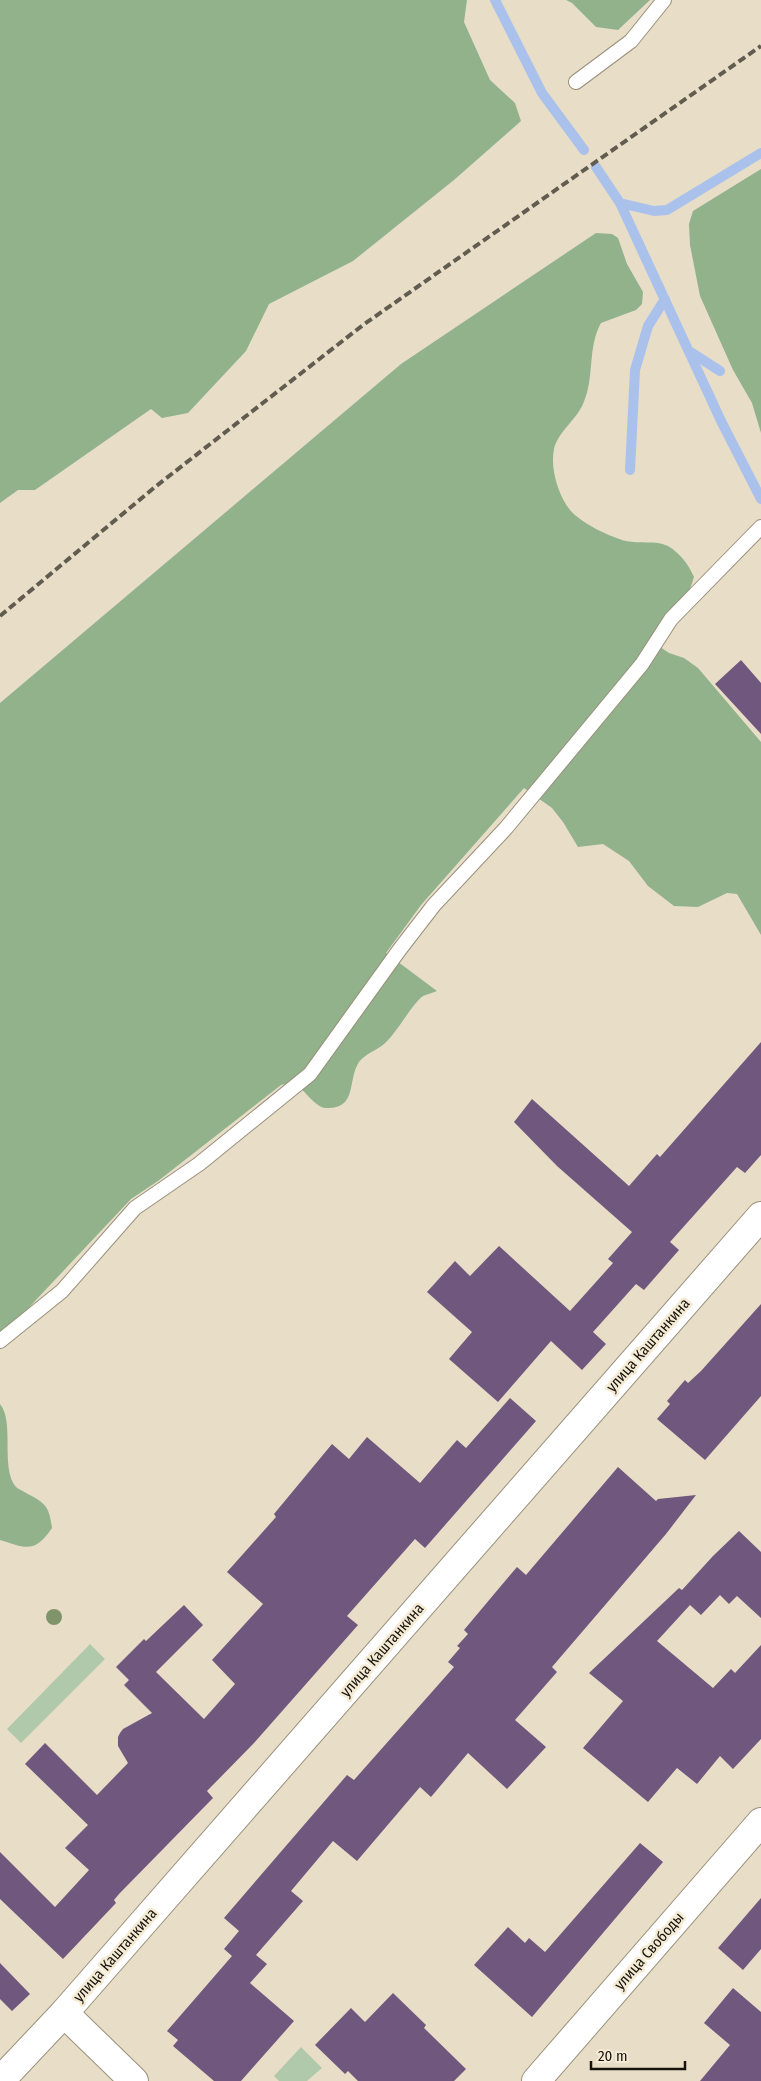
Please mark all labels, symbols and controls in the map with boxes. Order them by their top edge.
street label: улица Каштанкина [602,1294,694,1396]
street label: улица Каштанкина [336,1599,428,1701]
street label: улица Каштанкина [69,1904,161,2006]
street label: улица Свободы [610,1909,688,1993]
scale bar [591,2038,685,2070]
text: 20 m [598,2047,628,2065]

